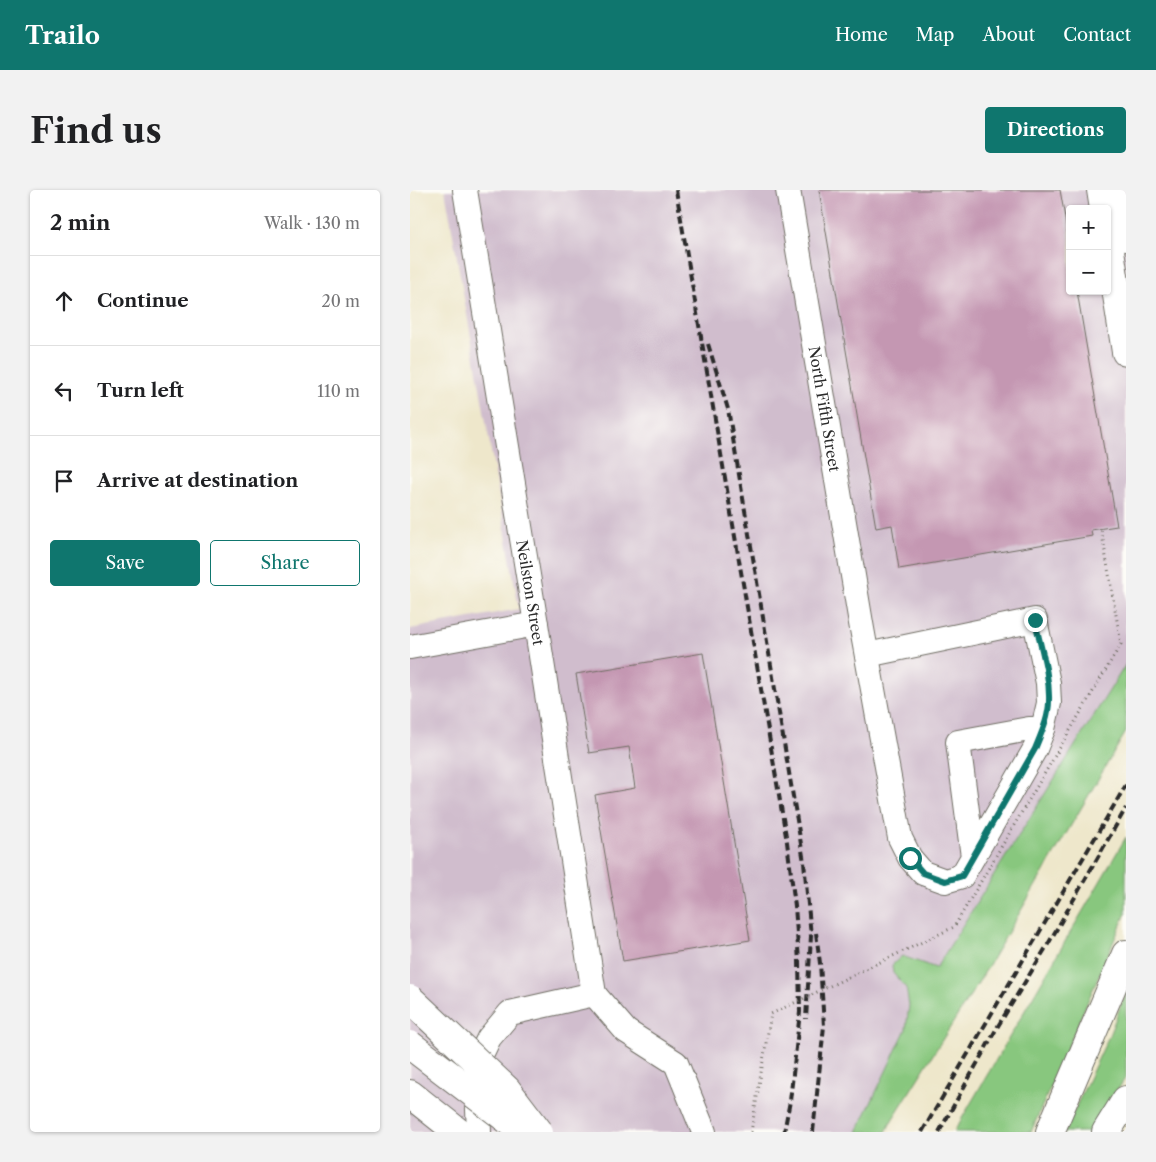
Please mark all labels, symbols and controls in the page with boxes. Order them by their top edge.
text: Trailo [25,21,100,50]
text: Home [835,24,888,46]
text: Map [916,24,954,46]
text: About [982,24,1035,46]
text: Contact [1063,24,1131,46]
button: Directions [985,107,1126,153]
text: Find us [30,109,162,152]
map controls [1066,205,1111,295]
button: + [1066,205,1111,250]
text: 2 min [50,210,110,235]
text: Walk · 130 m [264,213,360,233]
button: − [1066,250,1111,295]
icon: ahead [50,287,78,315]
text: Continue [97,289,189,312]
text: 20 m [321,291,360,311]
street label: North Fifth Street [805,345,845,474]
icon: left [50,377,78,405]
text: Turn left [97,379,184,402]
text: 110 m [317,381,360,401]
icon: arrive [50,467,78,495]
text: Arrive at destination [97,469,298,492]
street label: Neilston Street [513,539,549,647]
button: Save [50,540,200,586]
button: Share [210,540,360,586]
route end [1024,609,1047,632]
route start [899,847,922,870]

